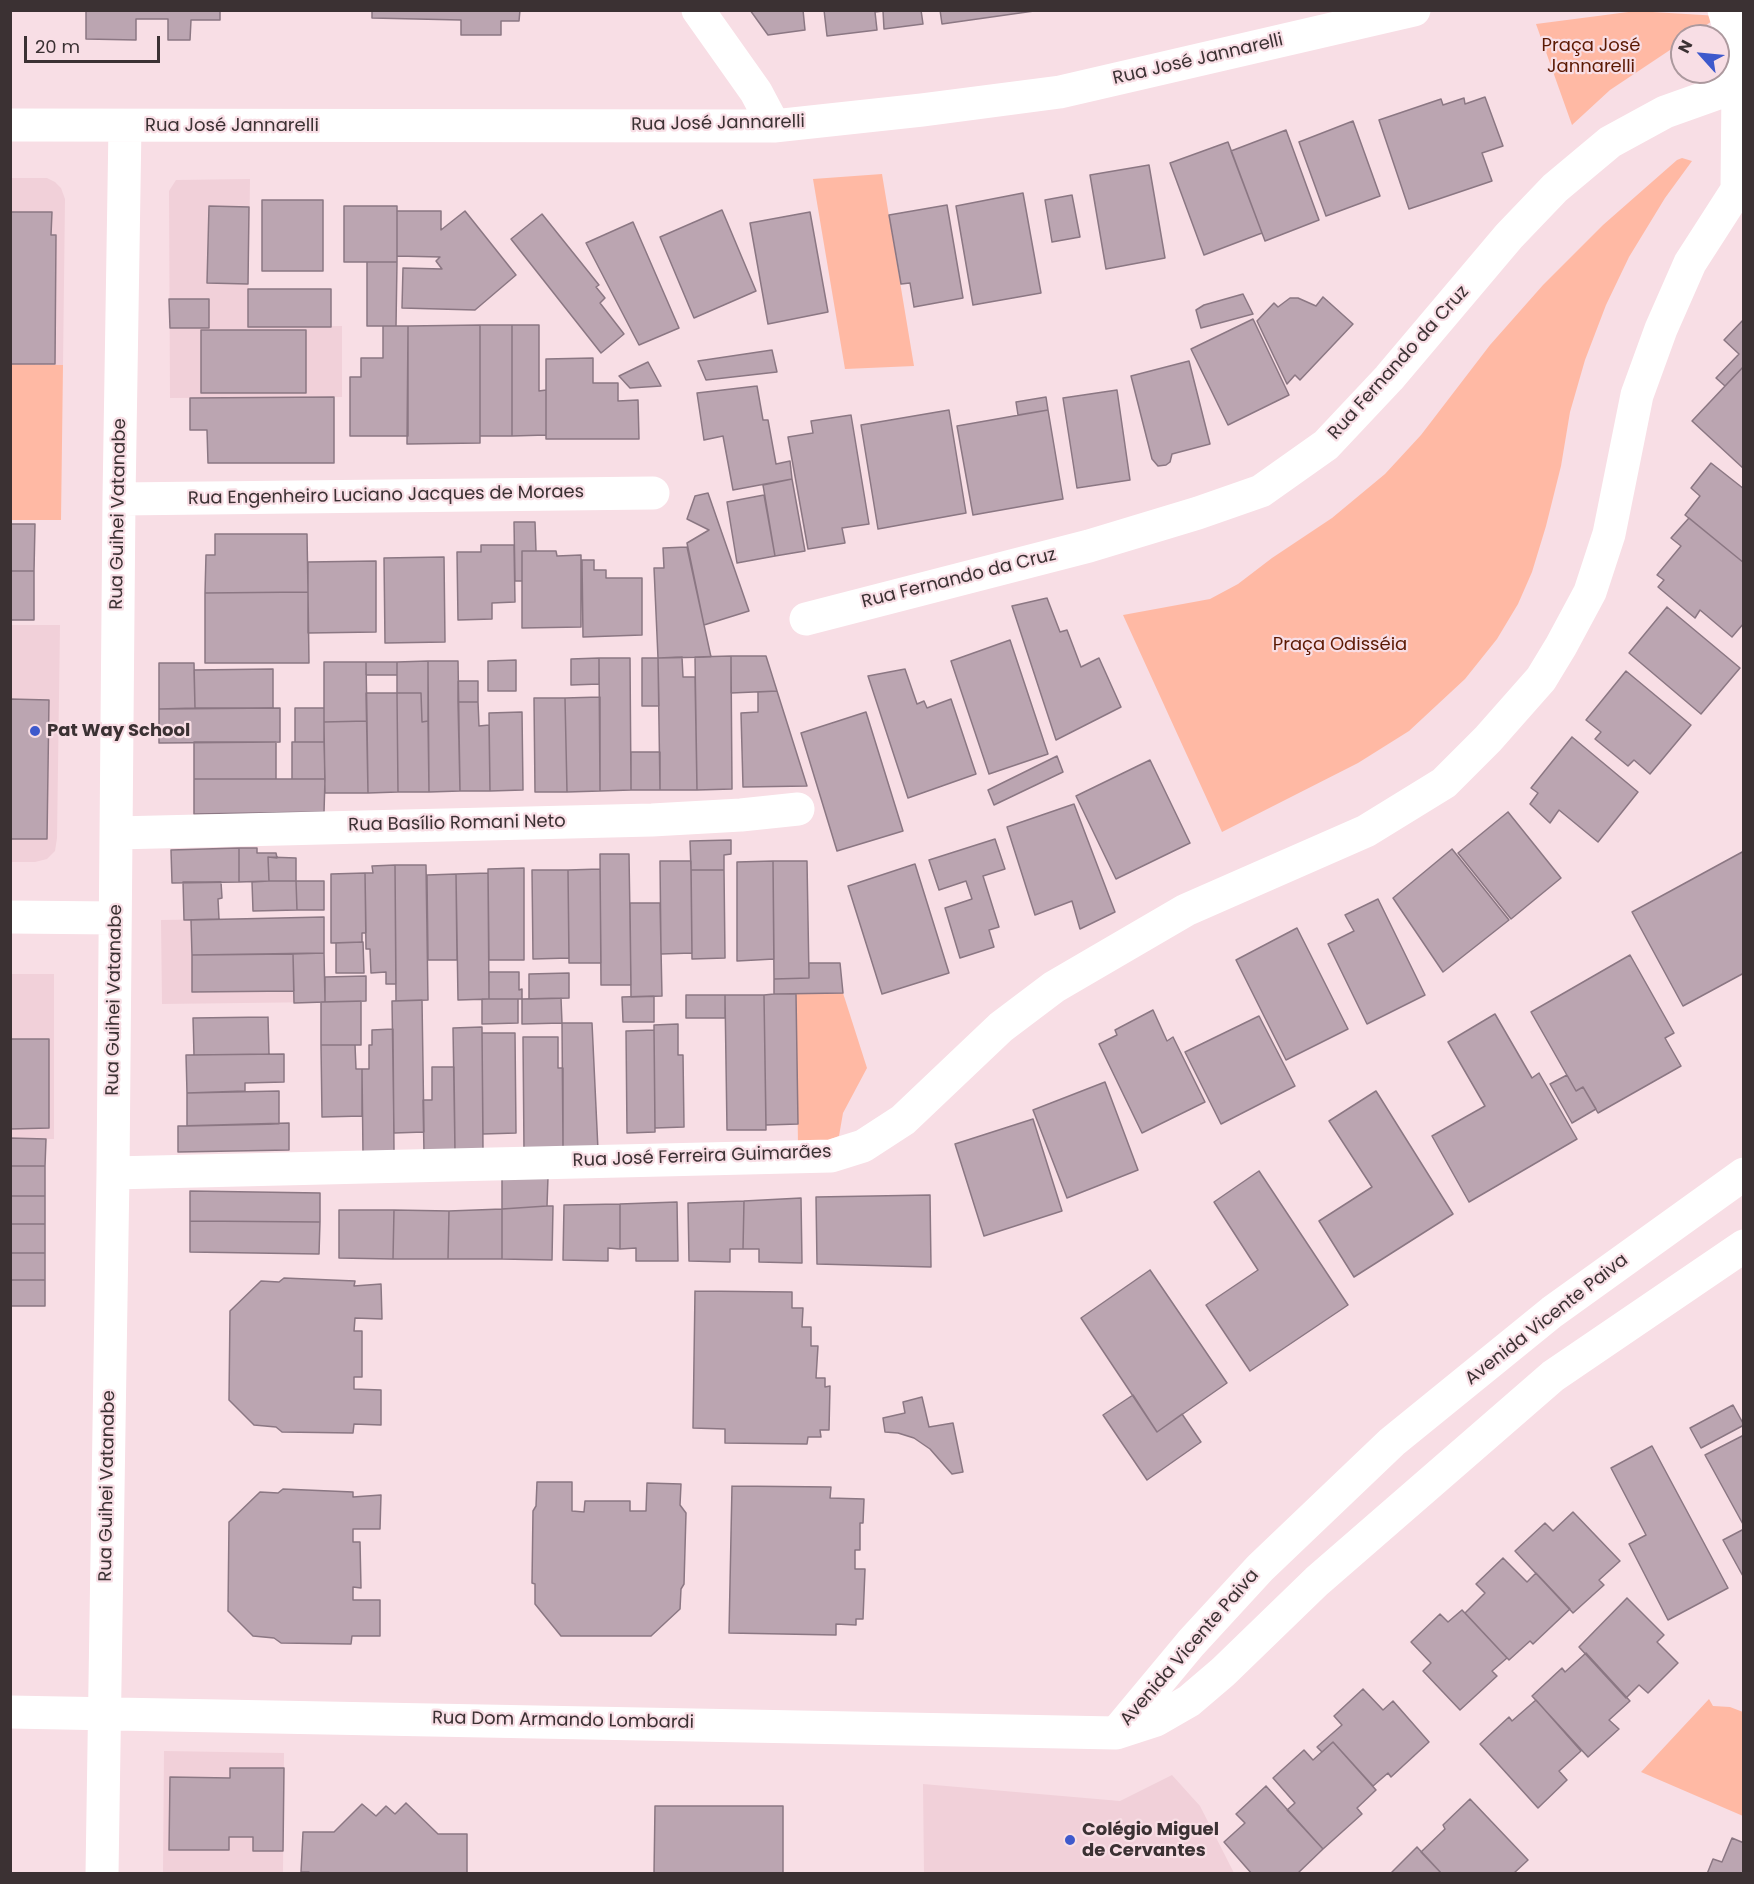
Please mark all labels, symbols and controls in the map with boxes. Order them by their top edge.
scale bar [27,24,164,62]
north arrow [1670,24,1730,84]
street label: Rua José Jannarelli [1111,30,1285,90]
text: 20 m [35,34,80,59]
park label: Praça José Jannarelli [1542,35,1640,78]
text: N [1672,36,1698,57]
street label: Rua José Jannarelli [631,112,805,136]
street label: Rua José Jannarelli [145,115,319,137]
street label: Rua Fernando da Cruz [1324,282,1474,444]
street label: Rua Guihei Vatanabe [107,418,131,610]
street label: Rua Engenheiro Luciano Jacques de Moraes [188,482,584,510]
street label: Rua Fernando da Cruz [860,544,1058,614]
park label: Praça Odisséia [1273,634,1407,656]
place label: Pat Way School [47,720,190,742]
marker: Pat Way School [28,724,42,738]
street label: Rua Basílio Romani Neto [348,811,566,837]
street label: Rua Guihei Vatanabe [103,904,127,1096]
street label: Rua José Ferreira Guimarães [572,1142,832,1172]
street label: Avenida Vicente Paiva [1461,1250,1633,1390]
street label: Rua Guihei Vatanabe [96,1390,120,1582]
street label: Avenida Vicente Paiva [1116,1565,1264,1731]
street label: Rua Dom Armando Lombardi [432,1708,694,1734]
place label: Colégio Miguel de Cervantes [1082,1819,1219,1862]
marker: Colégio Miguel de Cervantes [1063,1833,1077,1847]

